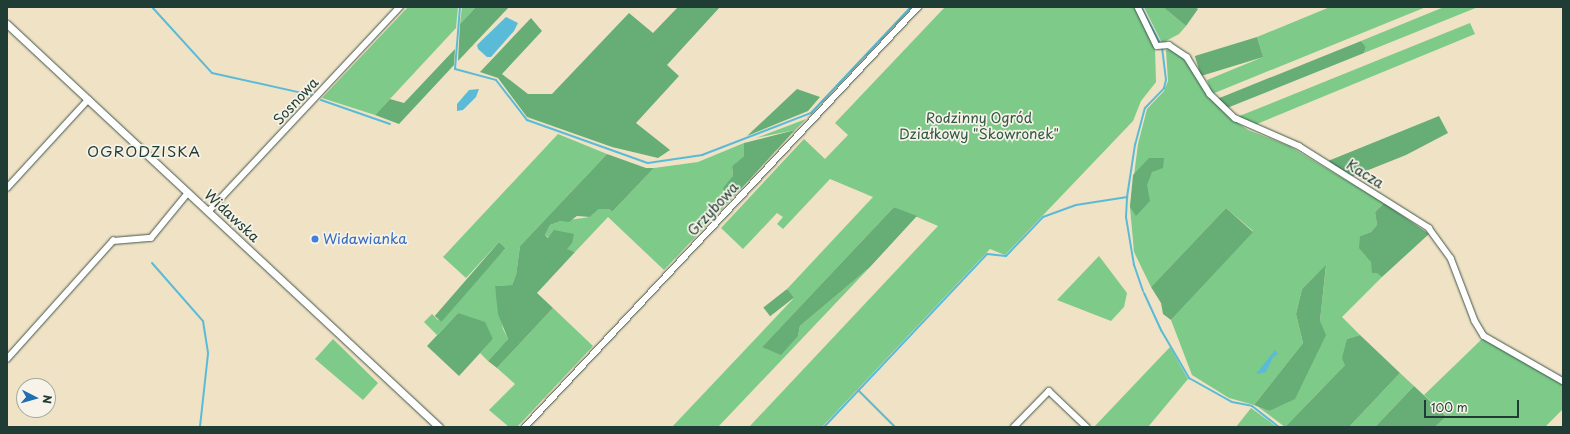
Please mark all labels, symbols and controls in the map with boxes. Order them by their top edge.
street label: Sosnowa [270,74,322,128]
park label: Rodzinny Ogród Działkowy "Skowronek" [899,110,1059,142]
district label: OGRODZISKA [88,142,200,160]
street label: Kacza [1343,156,1387,192]
street label: Grzybowa [684,179,742,239]
street label: Widawska [201,186,263,246]
place label: Widawianka [323,231,407,247]
marker: Widawianka [310,234,320,244]
north arrow [16,378,56,418]
scale bar [1426,392,1521,418]
text: N [39,394,56,404]
text: 100 m [1431,398,1468,416]

